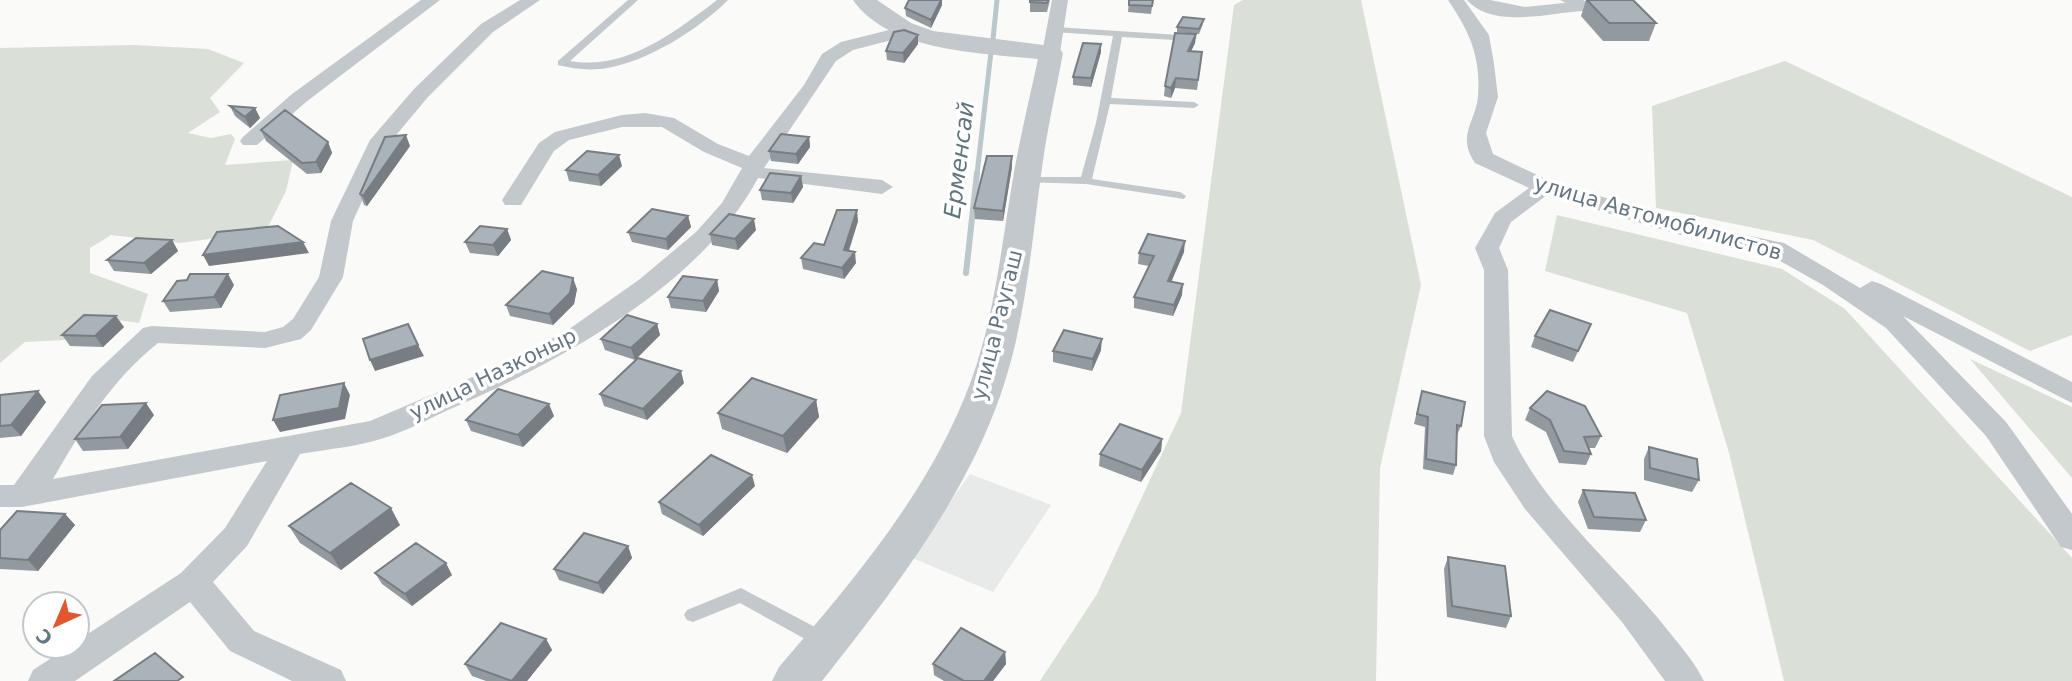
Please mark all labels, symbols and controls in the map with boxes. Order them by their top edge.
water label: Ерменсай [939,100,979,220]
street label: улица Автомобилистов [1531,171,1785,265]
street label: улица Раугаш [967,247,1027,403]
street label: улица Назконыр [406,323,580,425]
north arrow [21,590,91,660]
text: С [32,624,57,650]

